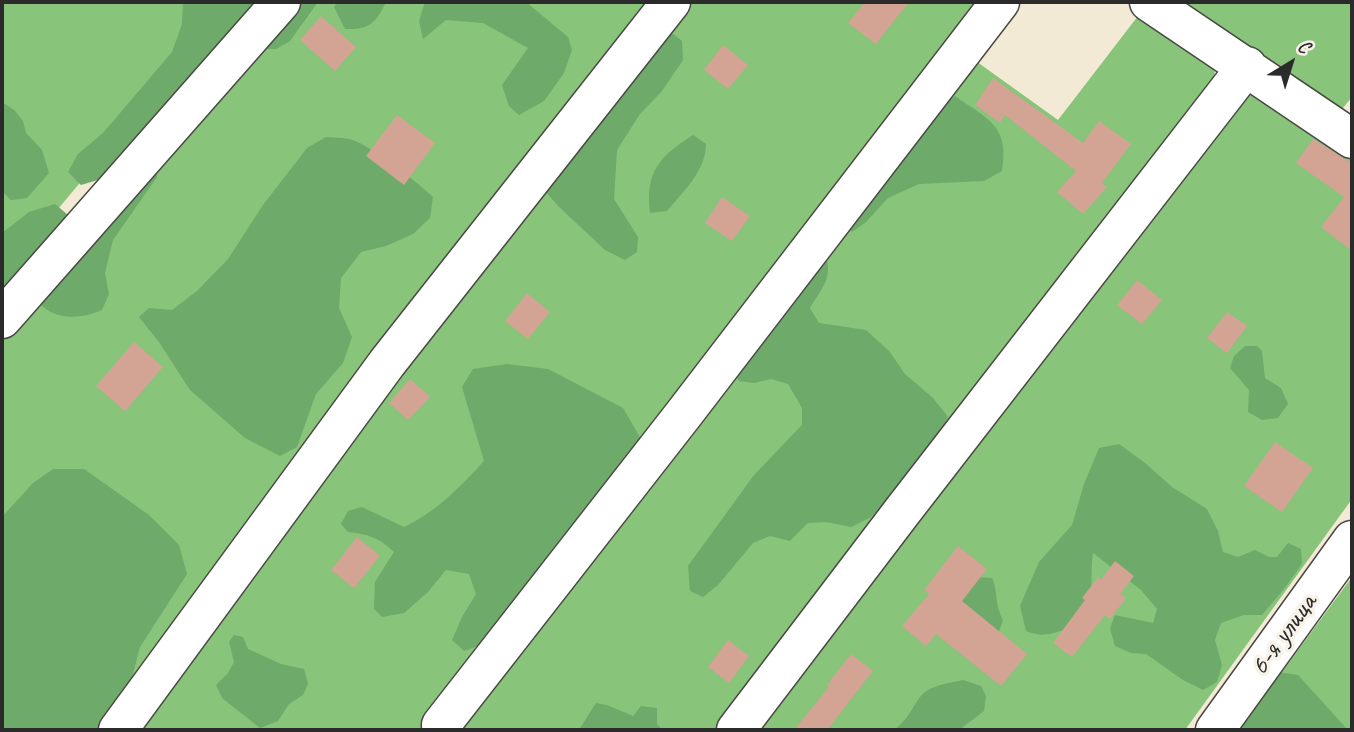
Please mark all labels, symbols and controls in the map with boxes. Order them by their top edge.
north arrow [1256,28,1326,98]
text: С [1293,34,1315,59]
street label: 6-я улица [1243,588,1325,682]

